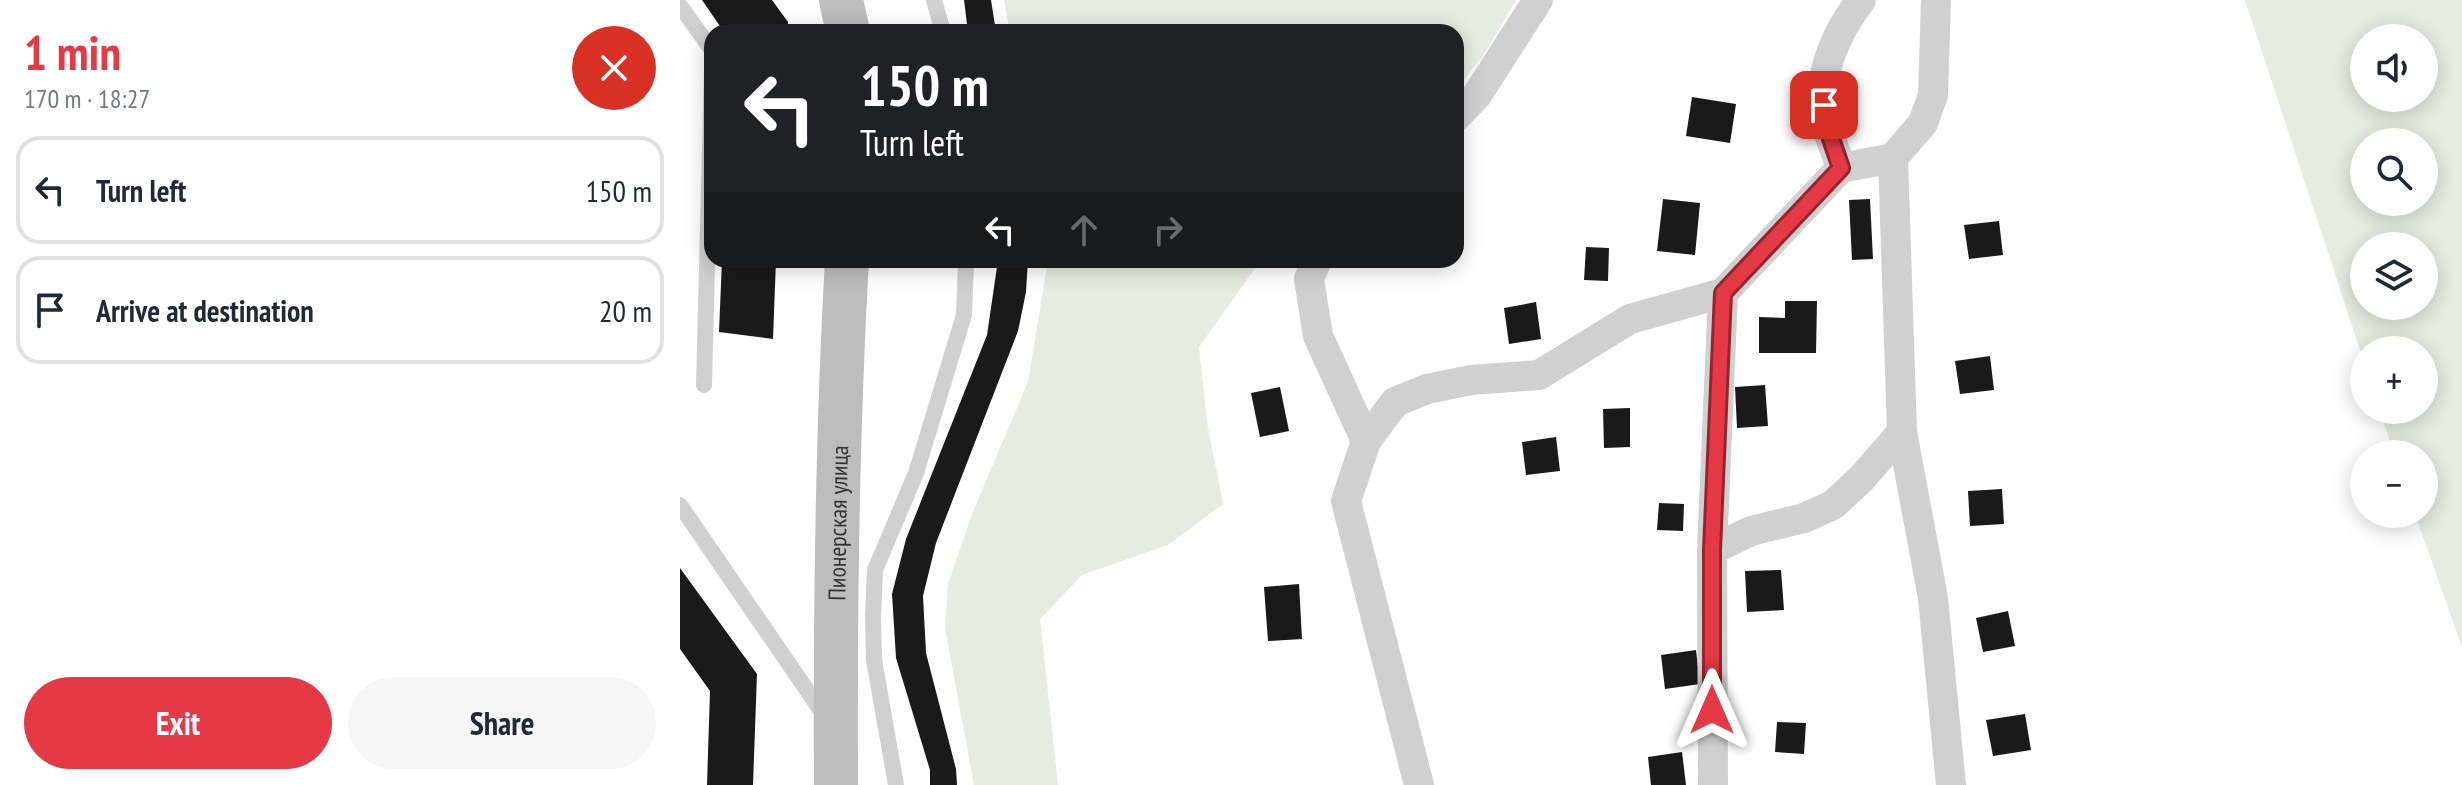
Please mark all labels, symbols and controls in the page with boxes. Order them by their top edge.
text: 1 min [24,21,121,83]
map controls [2350,24,2438,528]
button: sound [2350,24,2438,112]
button: close [572,26,656,110]
text: 150 m [860,49,989,121]
icon: left [728,56,832,160]
pin [1790,71,1858,139]
text: 170 m · 18:27 [24,82,150,115]
icon: arrive [1802,83,1846,127]
text: Turn left [860,119,964,166]
button: search [2350,128,2438,216]
icon: left [28,168,72,212]
text: Turn left [96,171,186,210]
text: 150 m [586,171,652,210]
icon: left [978,208,1022,252]
icon: ahead [1062,208,1106,252]
icon: right [1146,208,1190,252]
button: layers [2350,232,2438,320]
icon: arrive [28,288,72,332]
text: Arrive at destination [96,291,314,330]
text: 20 m [599,291,652,330]
button: + [2350,336,2438,424]
button: − [2350,440,2438,528]
street label: Пионерская улица [821,445,855,601]
position arrow [1670,668,1754,752]
button: Exit [24,677,332,769]
button: Share [348,677,656,769]

